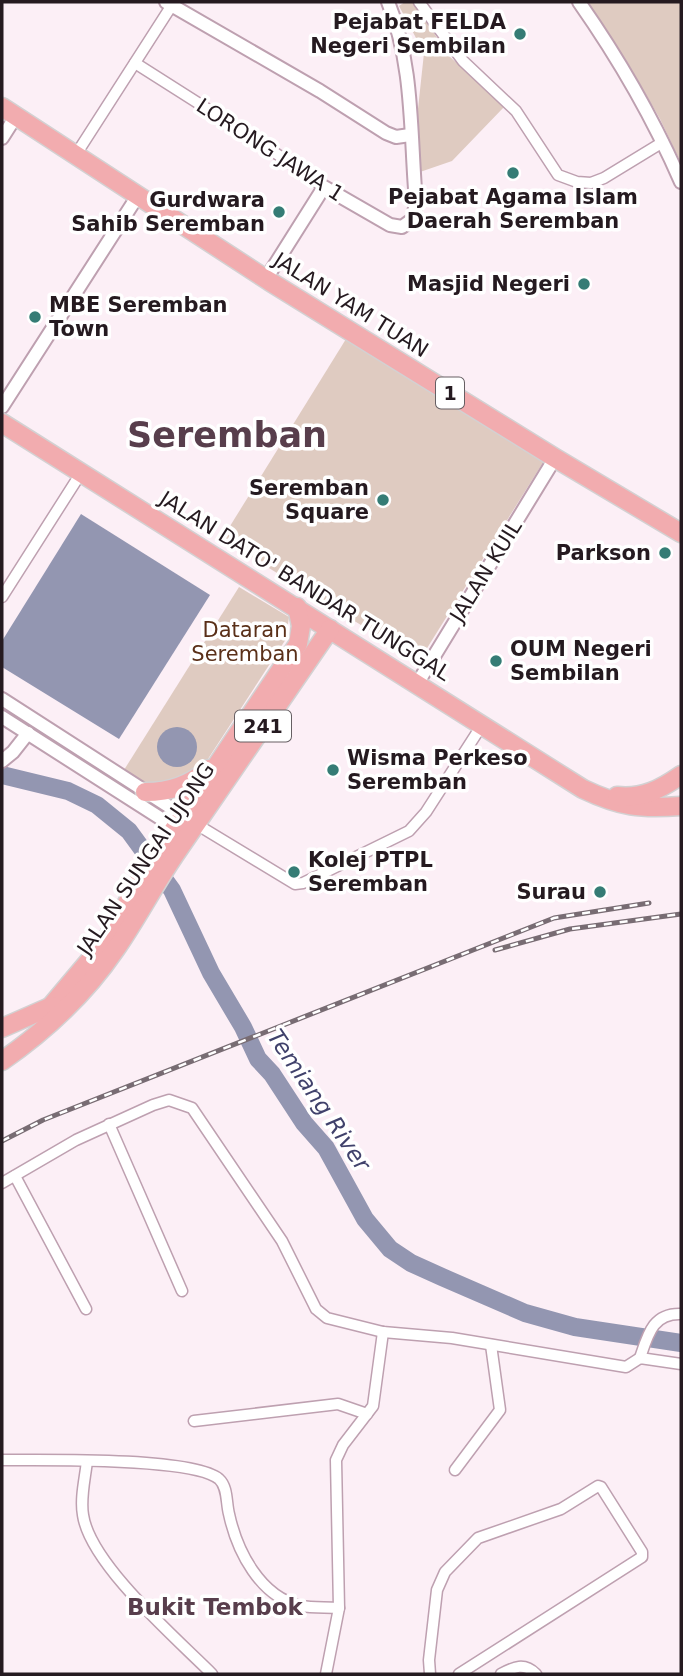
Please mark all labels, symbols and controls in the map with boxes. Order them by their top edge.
place label: Pejabat FELDA Negeri Sembilan [310,10,507,58]
marker: Pejabat FELDA Negeri Sembilan [512,26,528,42]
street label: LORONG JAWA 1 [192,94,348,206]
marker: Pejabat Agama Islam Daerah Seremban [505,165,521,181]
place label: Pejabat Agama Islam Daerah Seremban [388,185,638,233]
place label: Gurdwara Sahib Seremban [71,188,265,236]
marker: Gurdwara Sahib Seremban [271,204,287,220]
street label: JALAN YAM TUAN [268,247,433,362]
place label: Masjid Negeri [407,272,570,296]
marker: Masjid Negeri [576,276,592,292]
place label: MBE Seremban Town [49,293,228,341]
marker: MBE Seremban Town [27,309,43,325]
road number: 1 [436,378,464,408]
district label: Seremban [127,415,327,455]
place label: Seremban Square [249,476,369,524]
street label: JALAN DATO' BANDAR TUNGGAL [154,485,455,686]
marker: Seremban Square [375,492,391,508]
street label: JALAN KUIL [444,515,527,628]
place label: Parkson [556,541,651,565]
marker: Parkson [657,545,673,561]
park label: Dataran Seremban [191,618,299,666]
place label: OUM Negeri Sembilan [510,637,652,685]
marker: OUM Negeri Sembilan [488,653,504,669]
road number: 241 [235,710,291,741]
place label: Wisma Perkeso Seremban [347,746,528,794]
street label: JALAN SUNGAI UJONG [71,758,219,962]
marker: Wisma Perkeso Seremban [325,762,341,778]
place label: Kolej PTPL Seremban [308,848,433,896]
marker: Kolej PTPL Seremban [286,864,302,880]
place label: Surau [516,880,586,904]
marker: Surau [592,884,608,900]
water label: Temiang River [262,1025,377,1177]
district label: Bukit Tembok [127,1594,304,1620]

